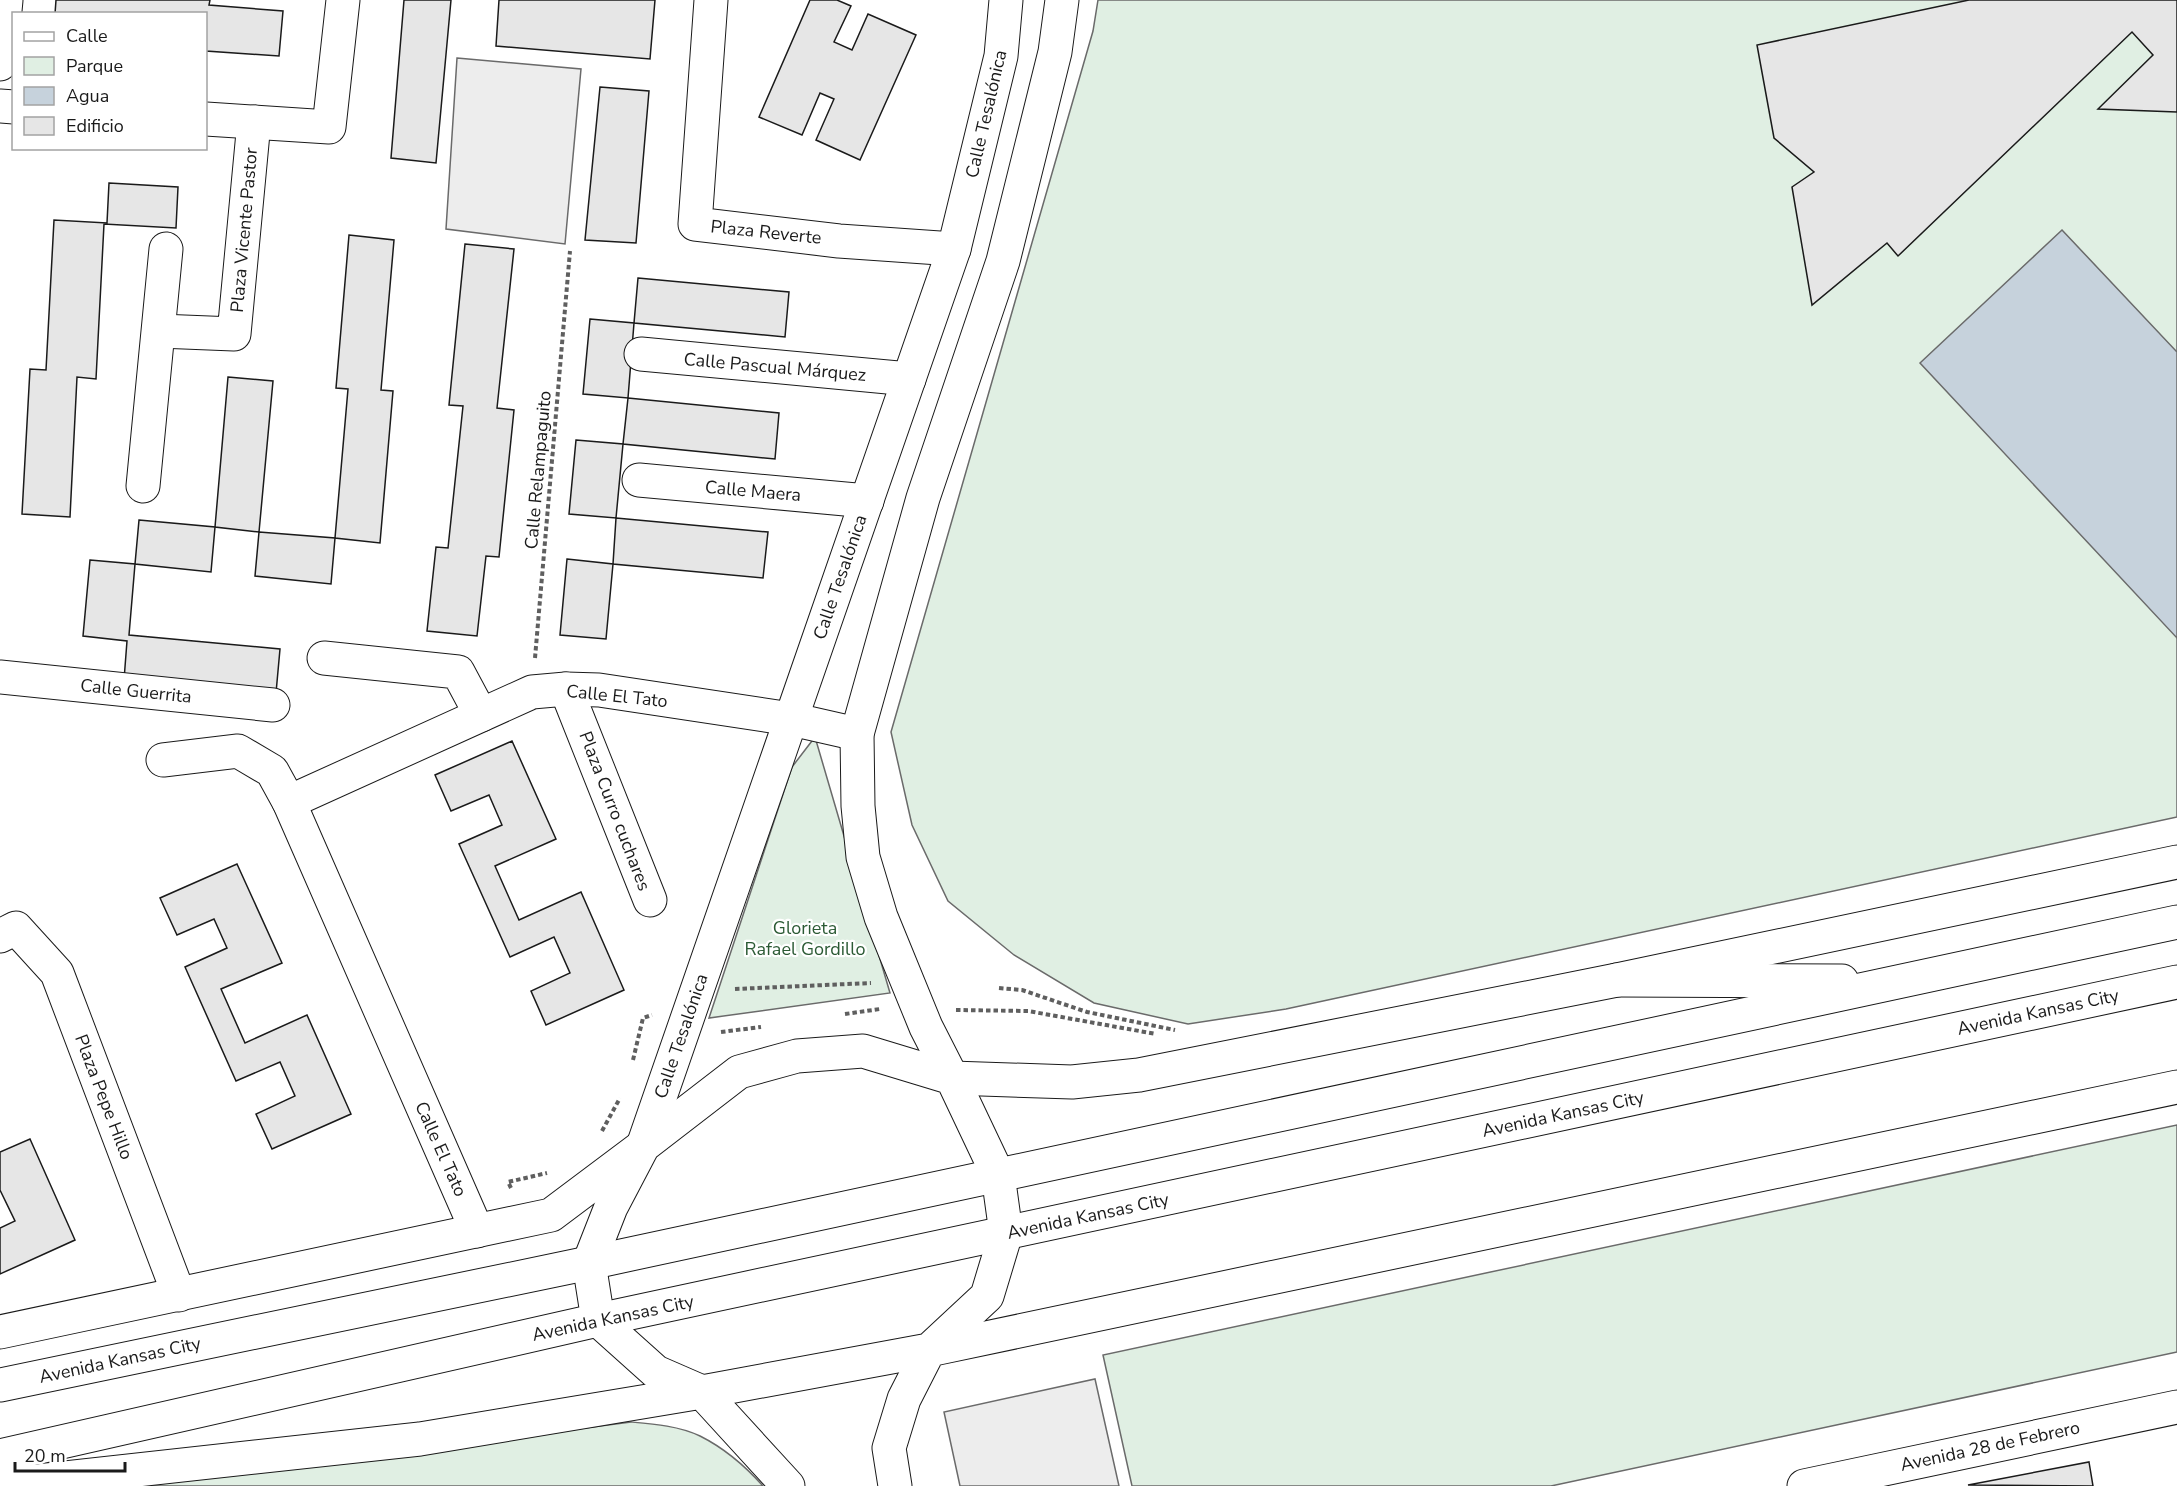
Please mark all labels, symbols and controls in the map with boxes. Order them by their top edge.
legend [12,12,207,150]
text: Calle [66,24,108,48]
street label: Calle Tesalónica [960,48,1012,180]
text: Parque [66,54,123,78]
text: Agua [66,84,109,108]
text: Edificio [66,114,124,138]
street label: Plaza Vicente Pastor [225,146,263,313]
street label: Plaza Reverte [709,214,823,250]
street label: Calle Pascual Márquez [683,347,867,387]
street label: Calle Relampaguito [519,390,557,550]
street label: Calle Maera [704,475,802,507]
street label: Calle Tesalónica [807,511,873,643]
street label: Calle Guerrita [79,673,193,709]
street label: Calle El Tato [565,679,669,713]
street label: Plaza Curro cuchares [573,728,657,894]
park label: Glorieta Rafael Gordillo [744,916,866,961]
street label: Calle Tesalónica [648,970,714,1102]
street label: Avenida Kansas City [1955,983,2122,1041]
street label: Plaza Pepe Hillo [69,1031,139,1163]
street label: Avenida Kansas City [1480,1085,1647,1143]
street label: Calle El Tato [409,1098,473,1200]
street label: Avenida Kansas City [1005,1187,1172,1245]
street label: Avenida Kansas City [530,1289,697,1347]
street label: Avenida Kansas City [37,1331,204,1389]
street label: Avenida 28 de Febrero [1898,1415,2082,1477]
scale bar [15,1435,124,1473]
text: 20 m [24,1444,66,1468]

